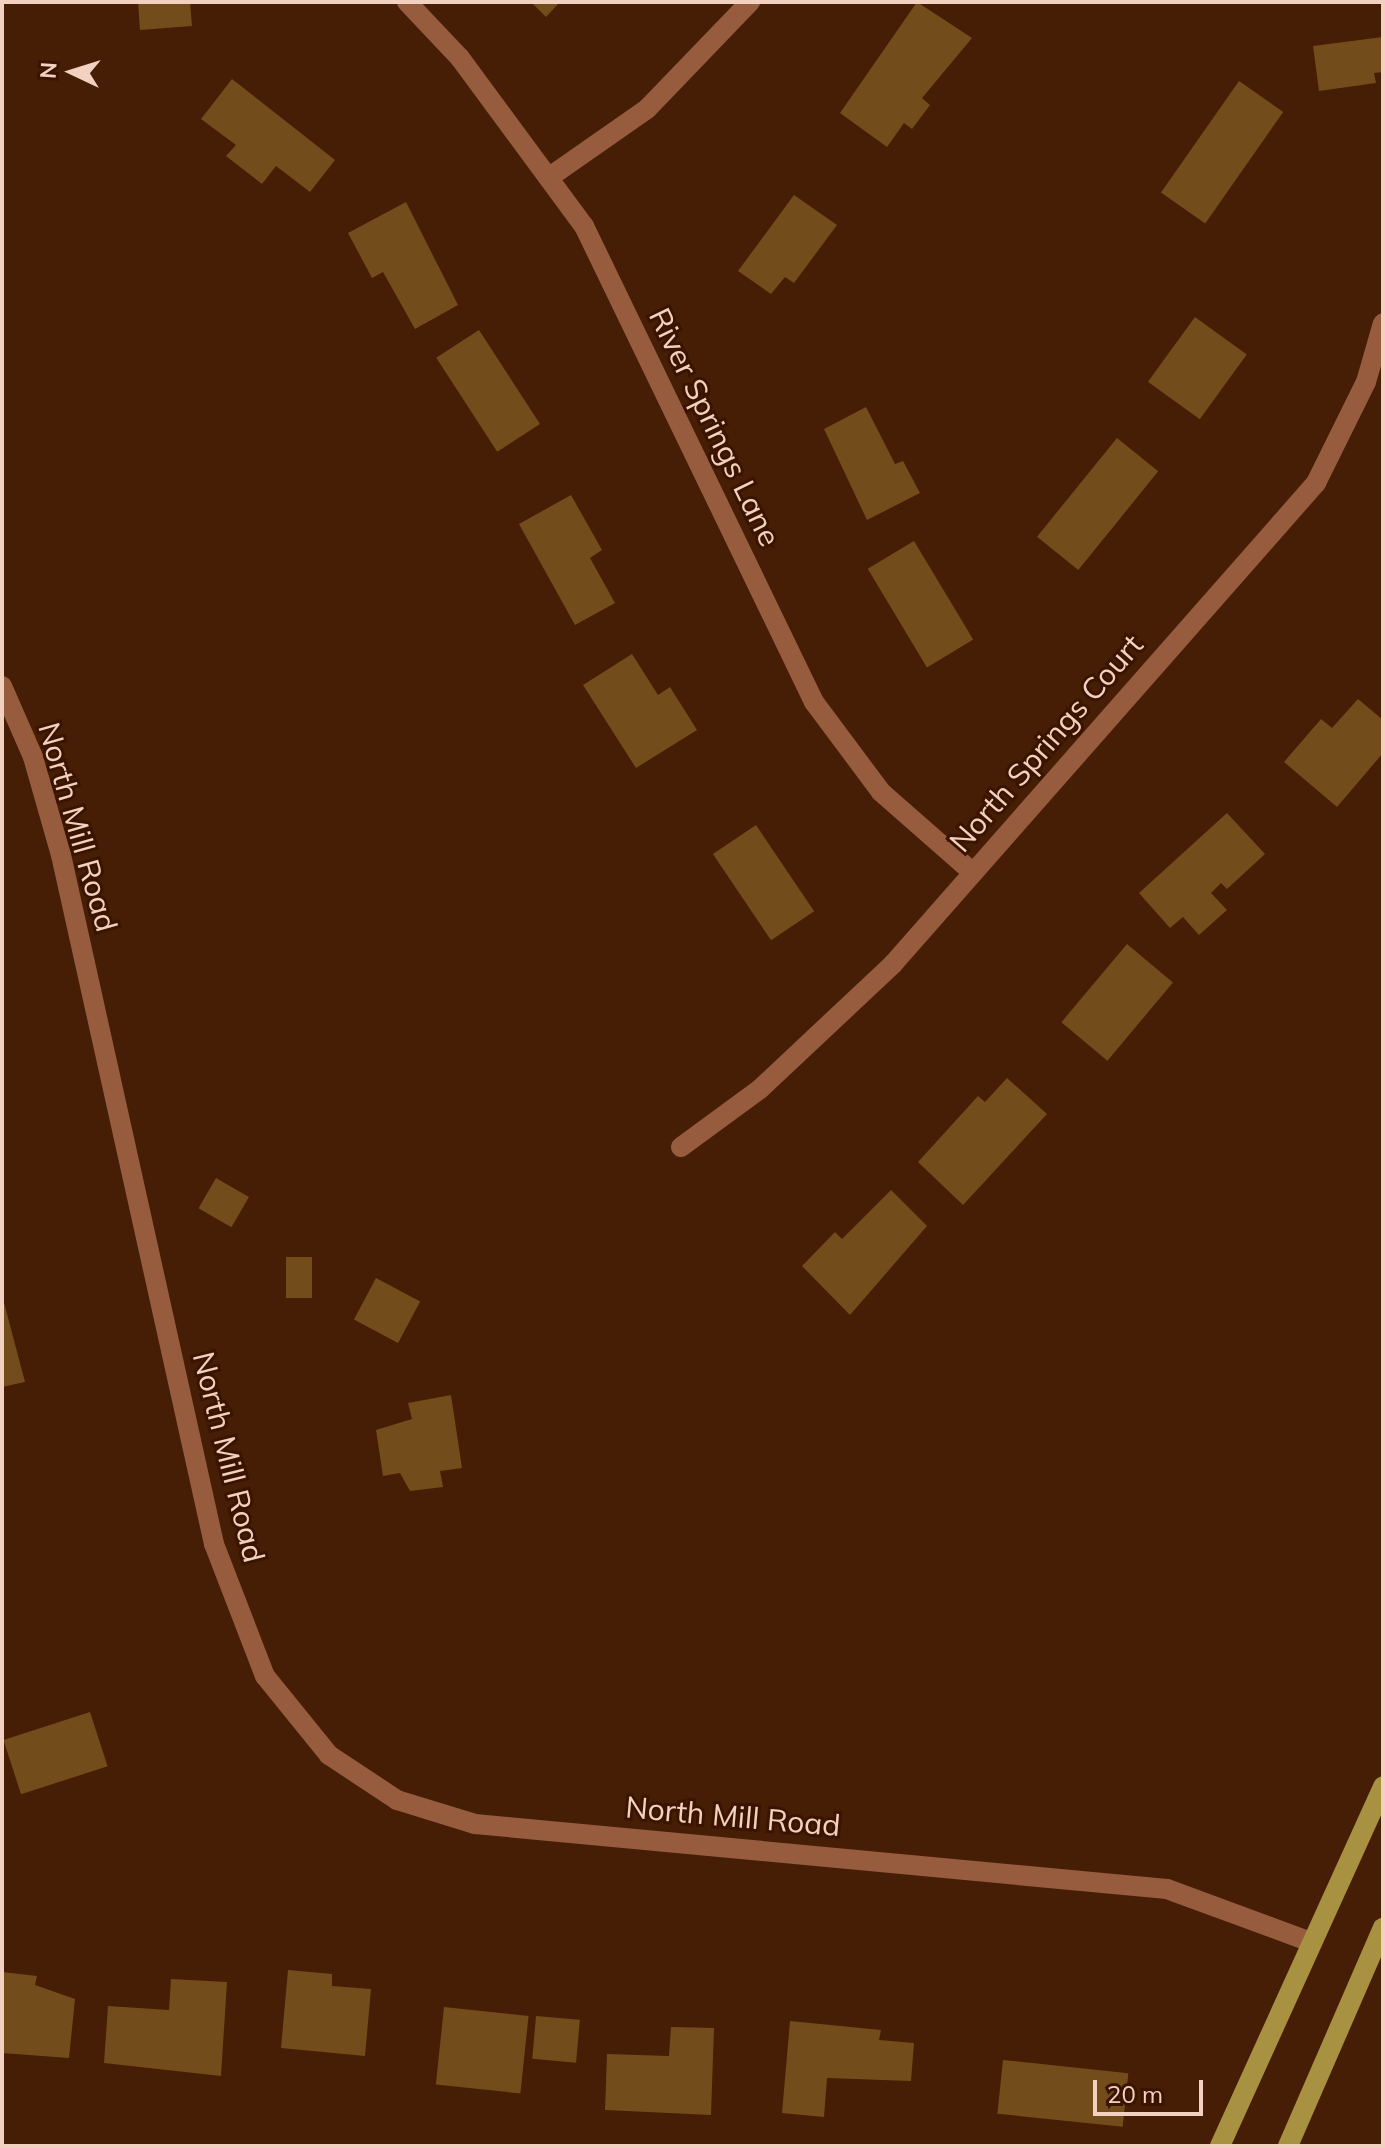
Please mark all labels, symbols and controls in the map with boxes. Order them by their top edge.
north arrow [32,32,112,112]
text: N [34,61,63,80]
street label: River Springs Lane [642,302,788,552]
street label: North Springs Court [942,627,1150,859]
street label: North Mill Road [31,718,125,936]
street label: North Mill Road [185,1348,273,1566]
street label: North Mill Road [624,1789,842,1843]
scale bar [1097,2064,1207,2114]
text: 20 m [1107,2079,1163,2109]

